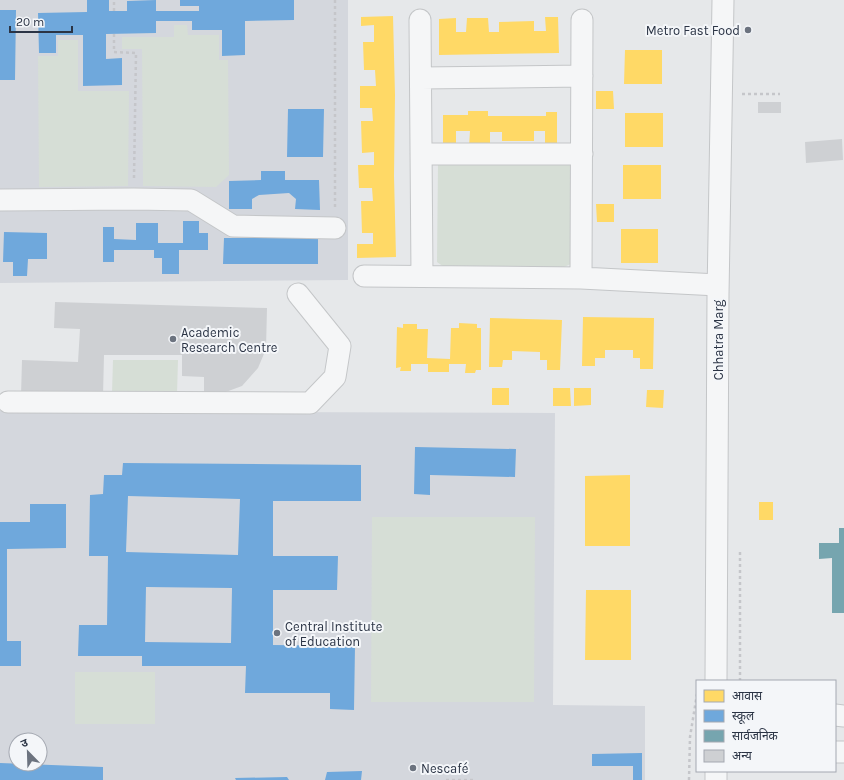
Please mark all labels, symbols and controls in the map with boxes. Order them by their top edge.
scale bar [10,8,72,34]
text: 20 m [16,15,44,29]
place label: Metro Fast Food [646,23,740,38]
marker: Metro Fast Food [743,25,753,35]
street label: Chhatra Marg [711,299,726,380]
place label: Academic Research Centre [181,325,278,355]
marker: Academic Research Centre [168,334,178,344]
place label: Central Institute of Education [285,619,383,649]
marker: Central Institute of Education [272,628,282,638]
legend [696,680,836,772]
text: आवास [732,689,763,703]
text: स्कूल [732,709,755,724]
text: सार्वजनिक [732,728,779,743]
north arrow [8,732,48,772]
text: उ [19,736,30,750]
text: अन्य [732,749,753,763]
place label: Nescafé [421,761,469,776]
marker: Nescafé [408,763,418,773]

